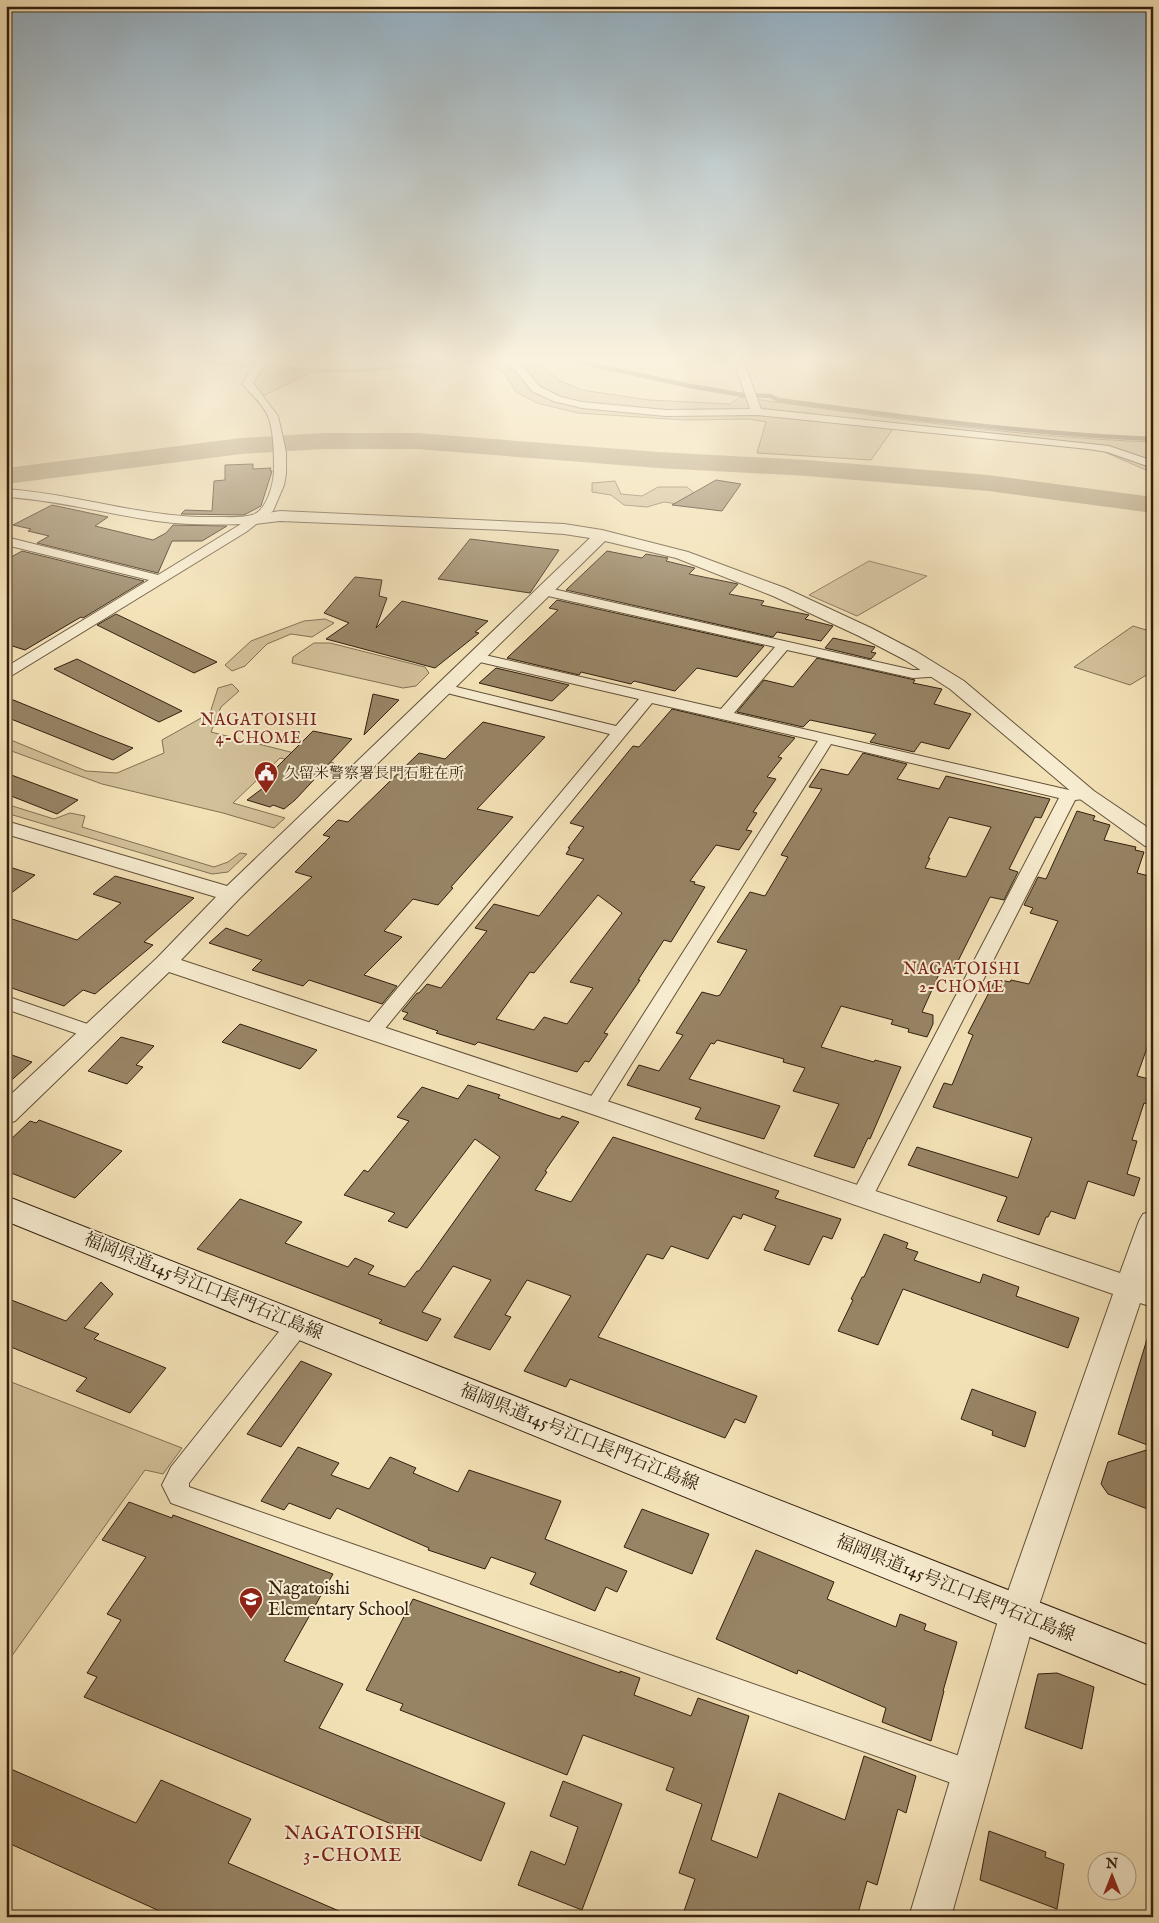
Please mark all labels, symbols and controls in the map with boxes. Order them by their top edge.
district label: NAGATOISHI 4-CHOME [200,711,318,749]
public building icon: 久留米警察署長門石駐在所 [253,760,279,794]
place label: 久留米警察署長門石駐在所 [284,764,464,783]
district label: NAGATOISHI 2-CHOME [903,960,1021,998]
street label: 福岡県道145号江口長門石江島線 [80,1228,326,1346]
street label: 福岡県道145号江口長門石江島線 [456,1379,702,1497]
street label: 福岡県道145号江口長門石江島線 [832,1530,1078,1648]
place label: Nagatoishi Elementary School [268,1578,409,1622]
school or university icon: Nagatoishi Elementary School [238,1586,264,1620]
district label: NAGATOISHI 3-CHOME [284,1822,422,1868]
north arrow [1086,1850,1136,1900]
text: N [1105,1855,1118,1873]

